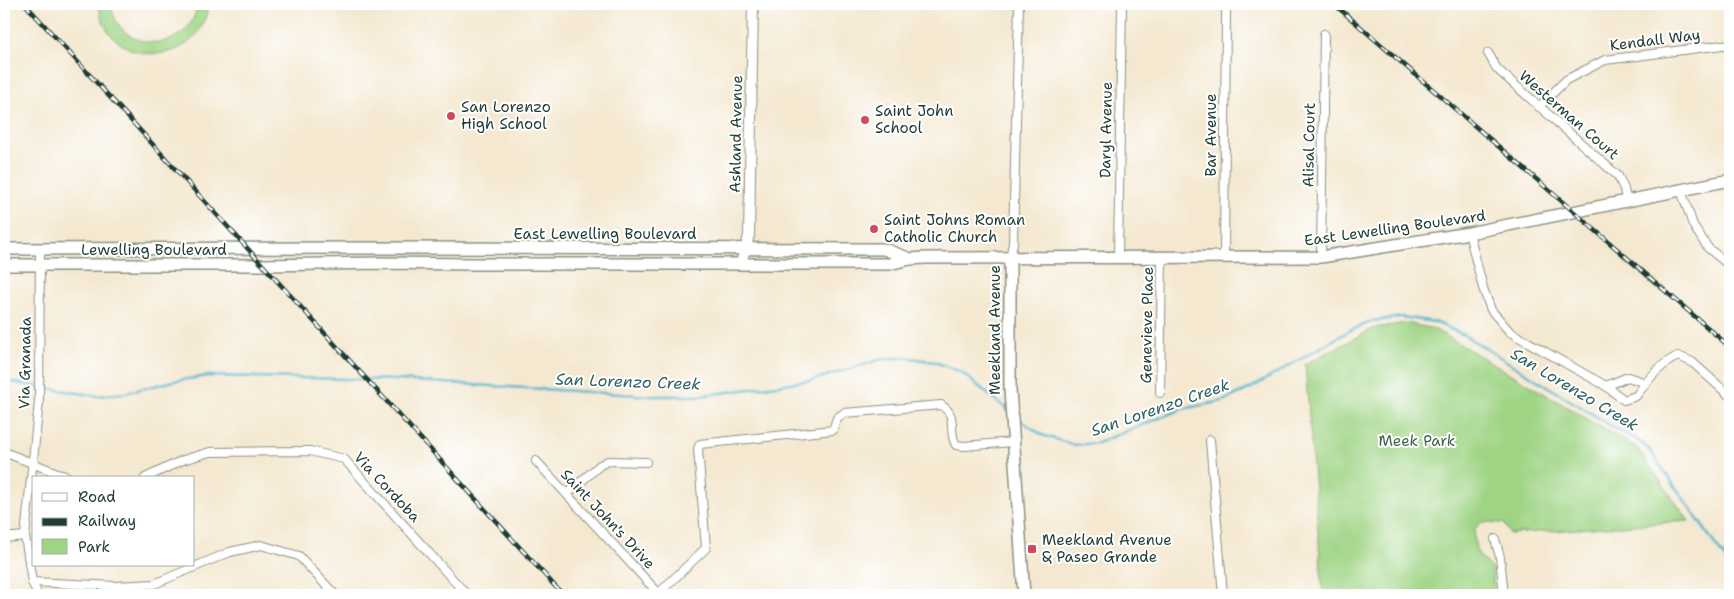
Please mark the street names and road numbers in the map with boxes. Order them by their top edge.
street label: Kendall Way [1609,25,1701,55]
street label: Westerman Court [1515,66,1623,164]
street label: Ashland Avenue [725,75,747,193]
street label: Daryl Avenue [1095,82,1117,178]
street label: Bar Avenue [1201,94,1221,176]
street label: Alisal Court [1298,102,1320,188]
street label: East Lewelling Boulevard [1303,205,1487,251]
street label: East Lewelling Boulevard [514,224,697,244]
street label: Lewelling Boulevard [81,240,227,260]
street label: Meekland Avenue [985,265,1005,395]
street label: Genevieve Place [1136,266,1158,384]
street label: Via Granada [14,316,36,409]
street label: Via Cordoba [349,448,425,527]
street label: Saint John's Drive [556,465,660,573]

